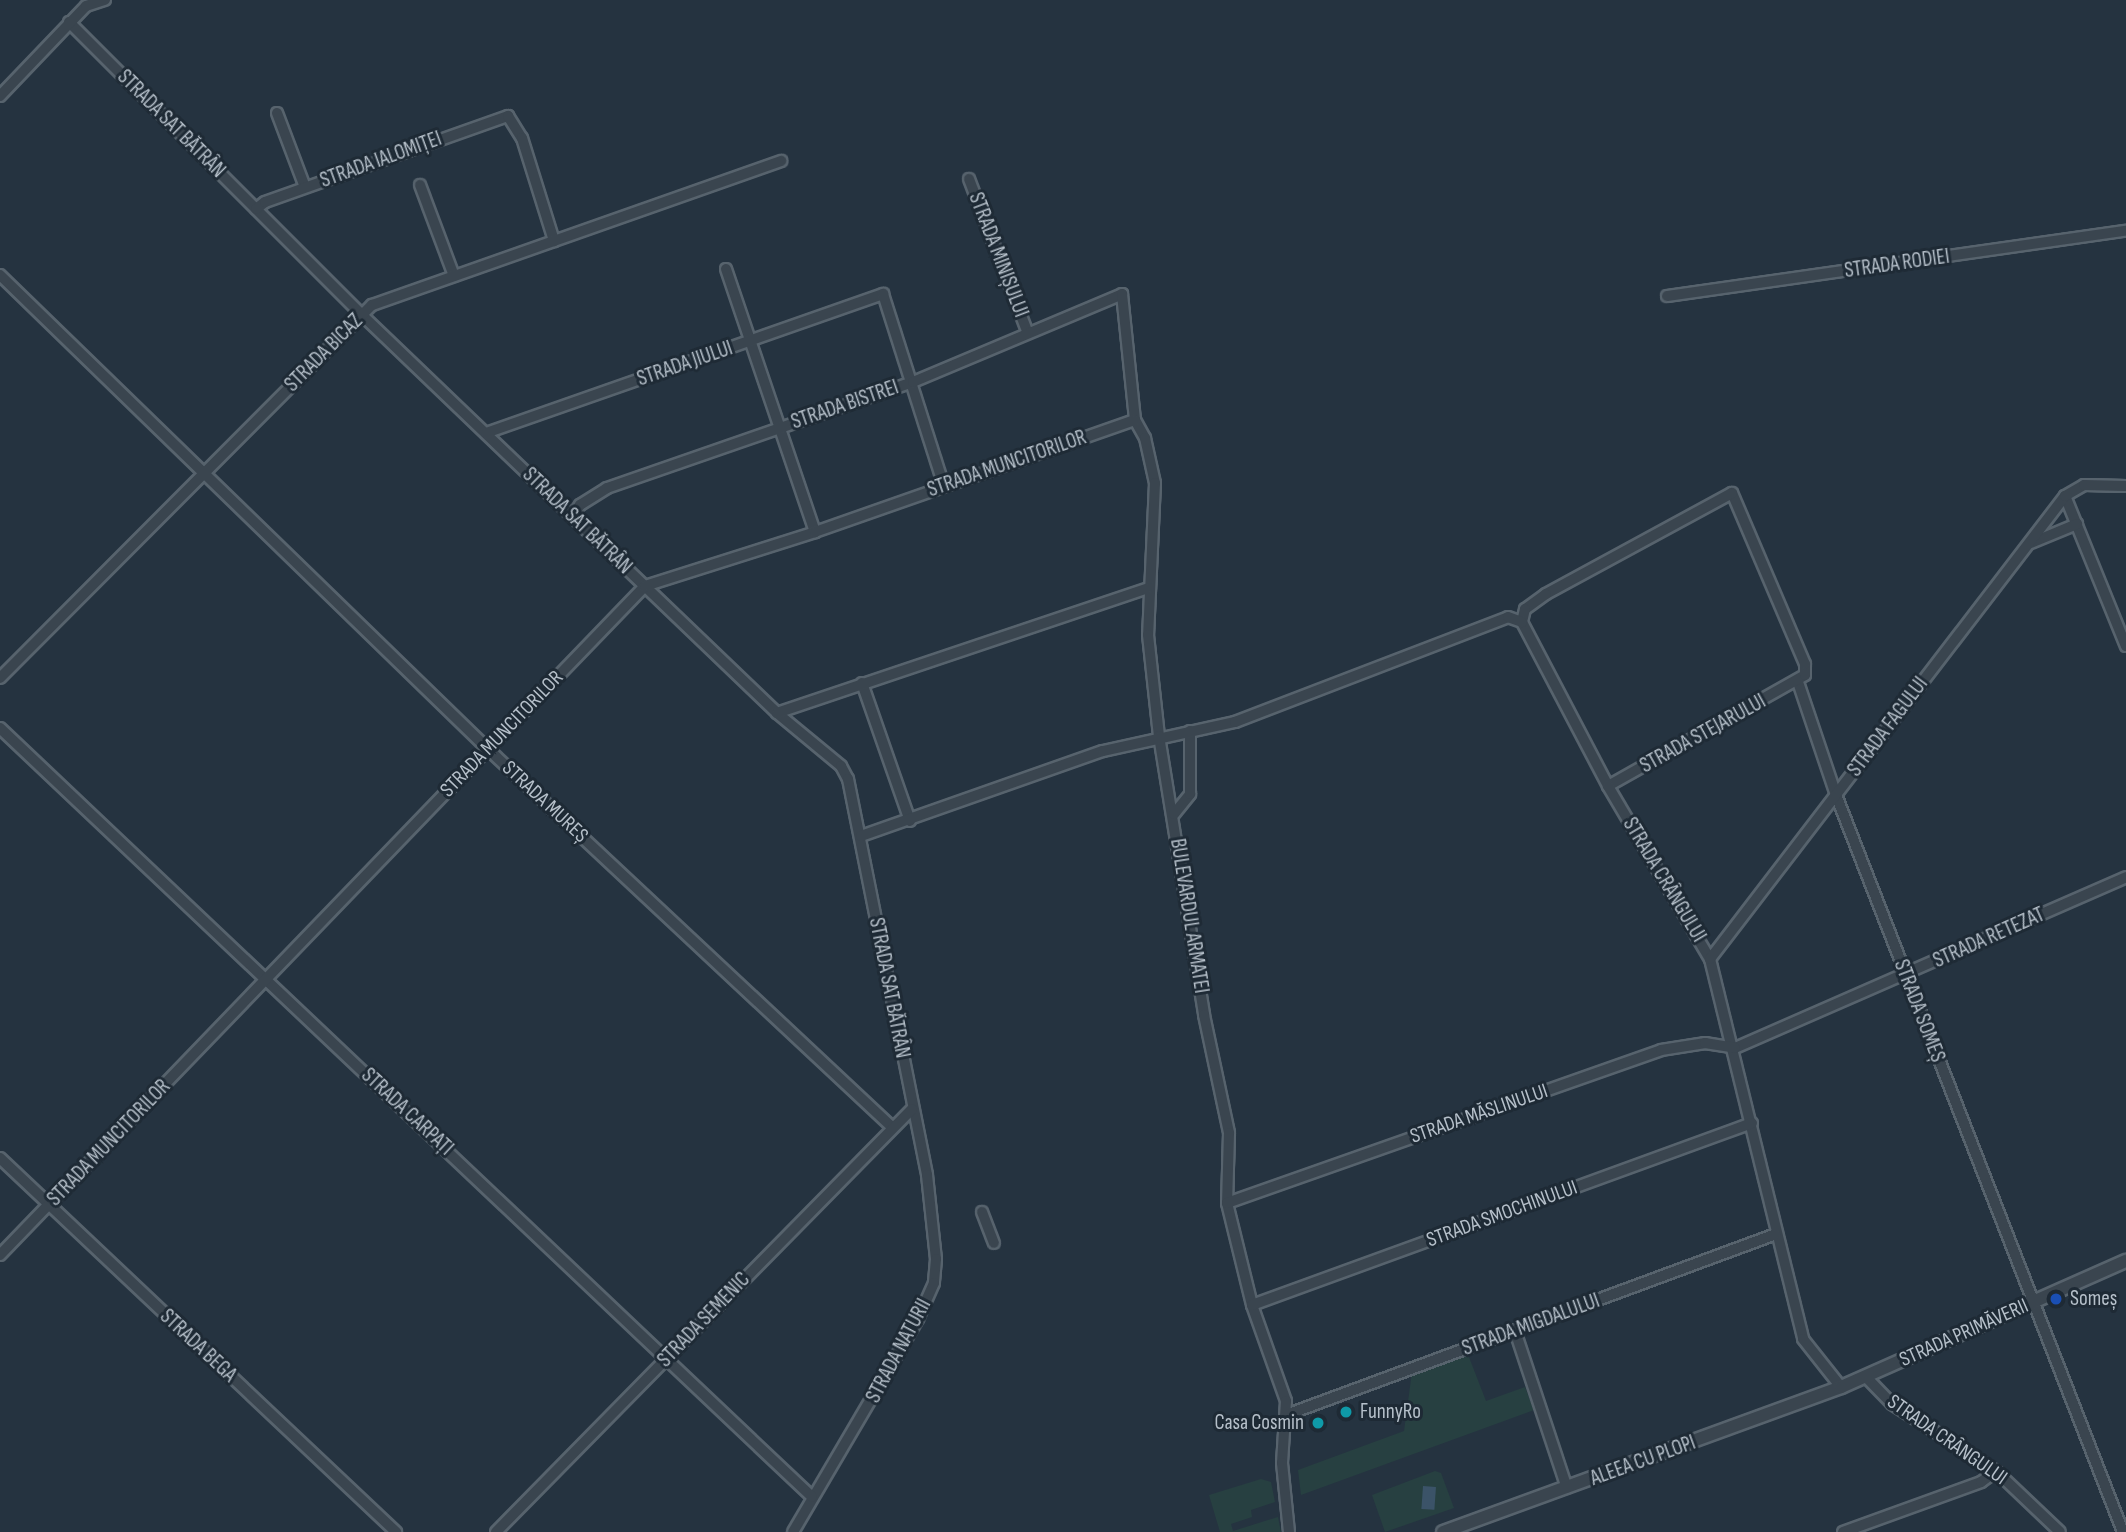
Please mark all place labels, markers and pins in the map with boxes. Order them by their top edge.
place label: Someș [2070,1286,2117,1312]
marker: Someș [2048,1291,2064,1307]
place label: FunnyRo [1360,1399,1421,1425]
marker: FunnyRo [1338,1404,1354,1420]
place label: Casa Cosmin [1215,1410,1304,1436]
marker: Casa Cosmin [1310,1415,1326,1431]

